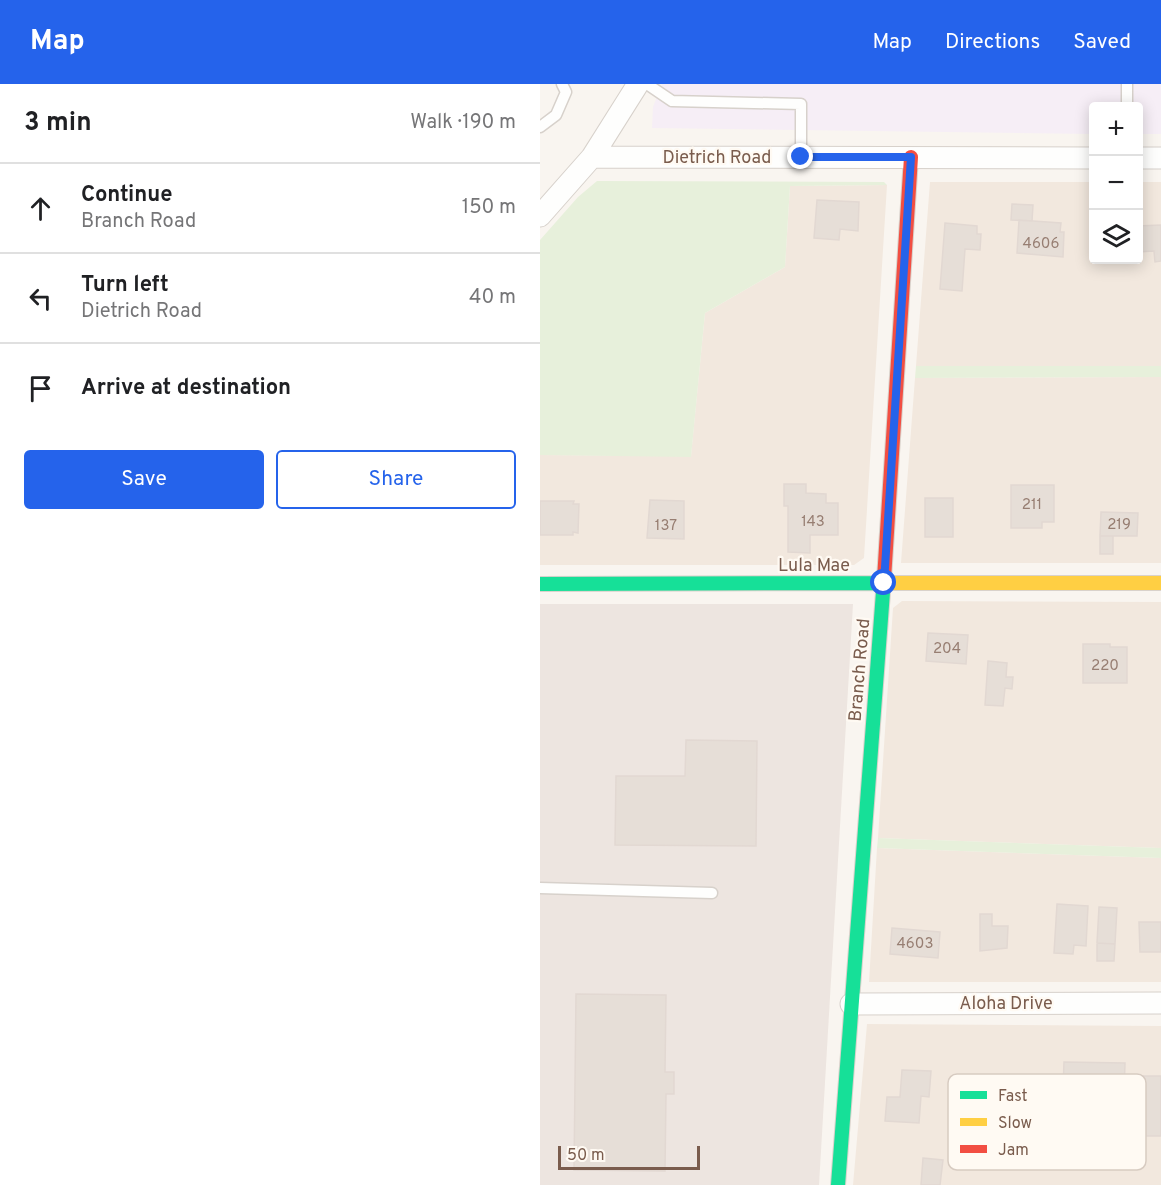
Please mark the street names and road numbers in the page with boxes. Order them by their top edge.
street label: Dietrich Road [663,147,771,170]
street label: Lula Mae [778,555,850,578]
street label: Branch Road [845,618,876,723]
street label: Aloha Drive [959,993,1053,1016]

